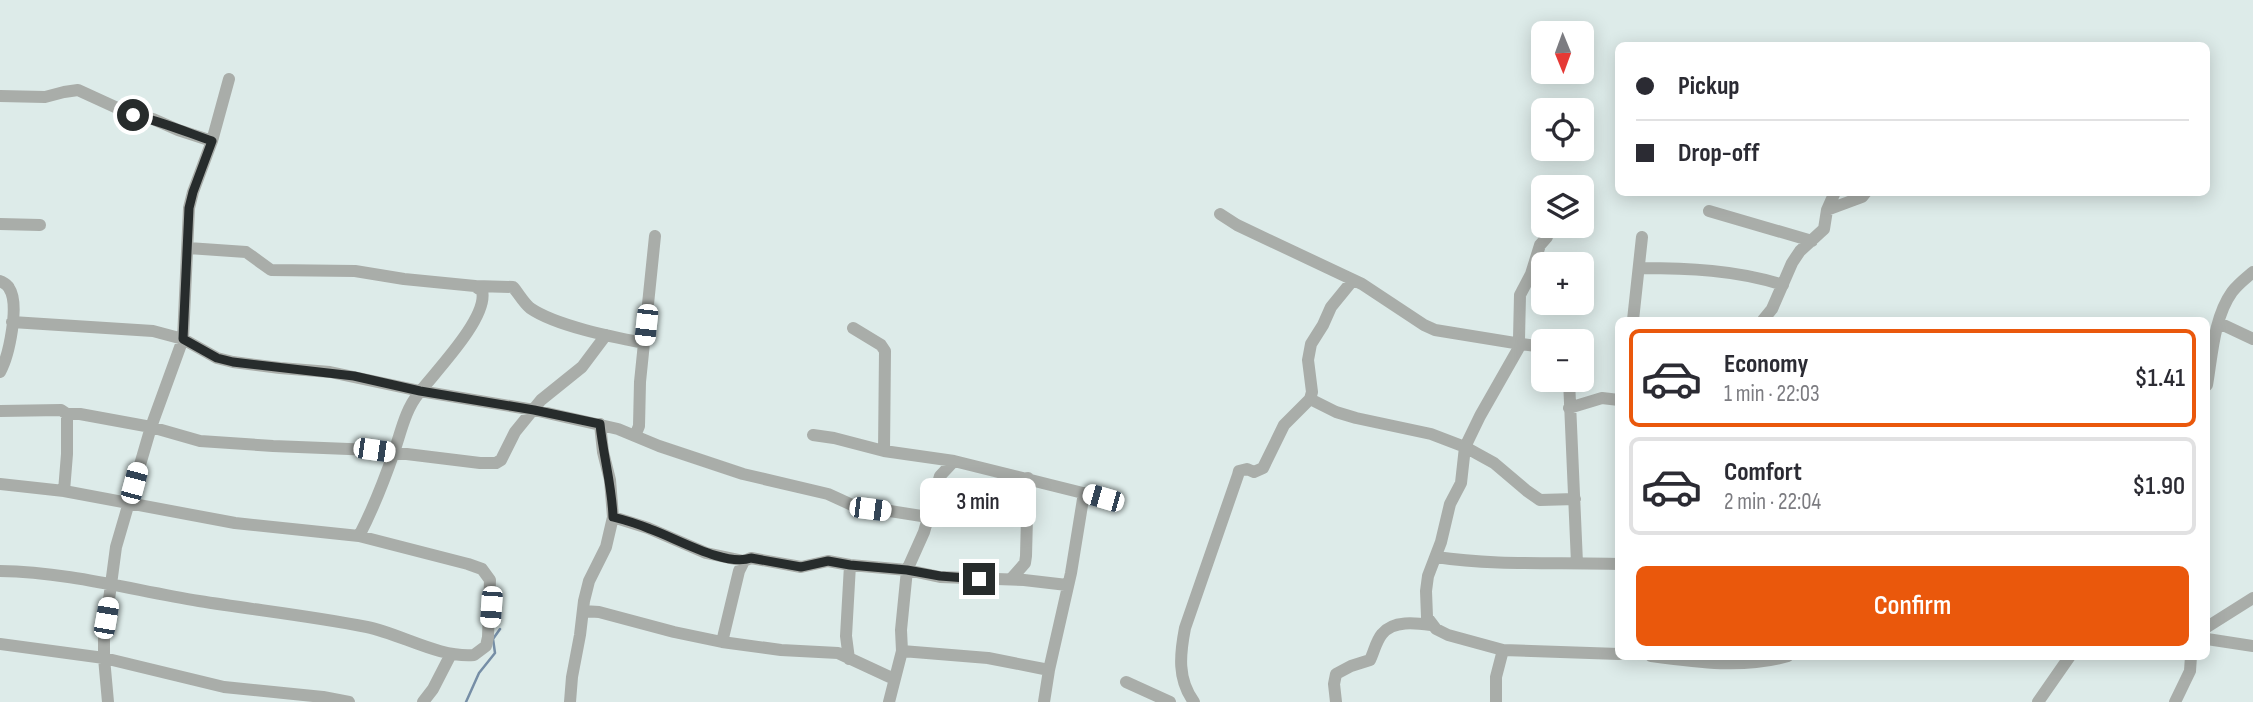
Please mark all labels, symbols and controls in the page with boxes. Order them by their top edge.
north arrow [1531,21,1594,84]
map controls [1531,21,1594,392]
text: Pickup [1678,71,1740,102]
button: locate [1531,98,1594,161]
route start [117,99,149,131]
text: Drop-off [1678,138,1759,169]
button: layers [1531,175,1594,238]
button: + [1531,252,1594,315]
car [634,303,659,347]
button: − [1531,329,1594,392]
icon: car [1640,347,1703,410]
text: Economy [1724,349,1808,380]
text: $1.41 [2135,363,2185,394]
text: 1 min · 22:03 [1724,380,1820,408]
car [352,437,397,463]
icon: car [1640,455,1703,518]
text: Comfort [1724,457,1802,488]
car [119,460,150,506]
text: $1.90 [2132,471,2185,502]
callout: 3 min [921,477,1037,526]
car [1080,482,1127,514]
text: 3 min [956,488,1000,516]
text: 2 min · 22:04 [1724,488,1821,516]
car [848,496,893,522]
route end [963,563,995,595]
button: Confirm [1636,566,2189,646]
car [480,585,503,629]
car [93,595,120,641]

